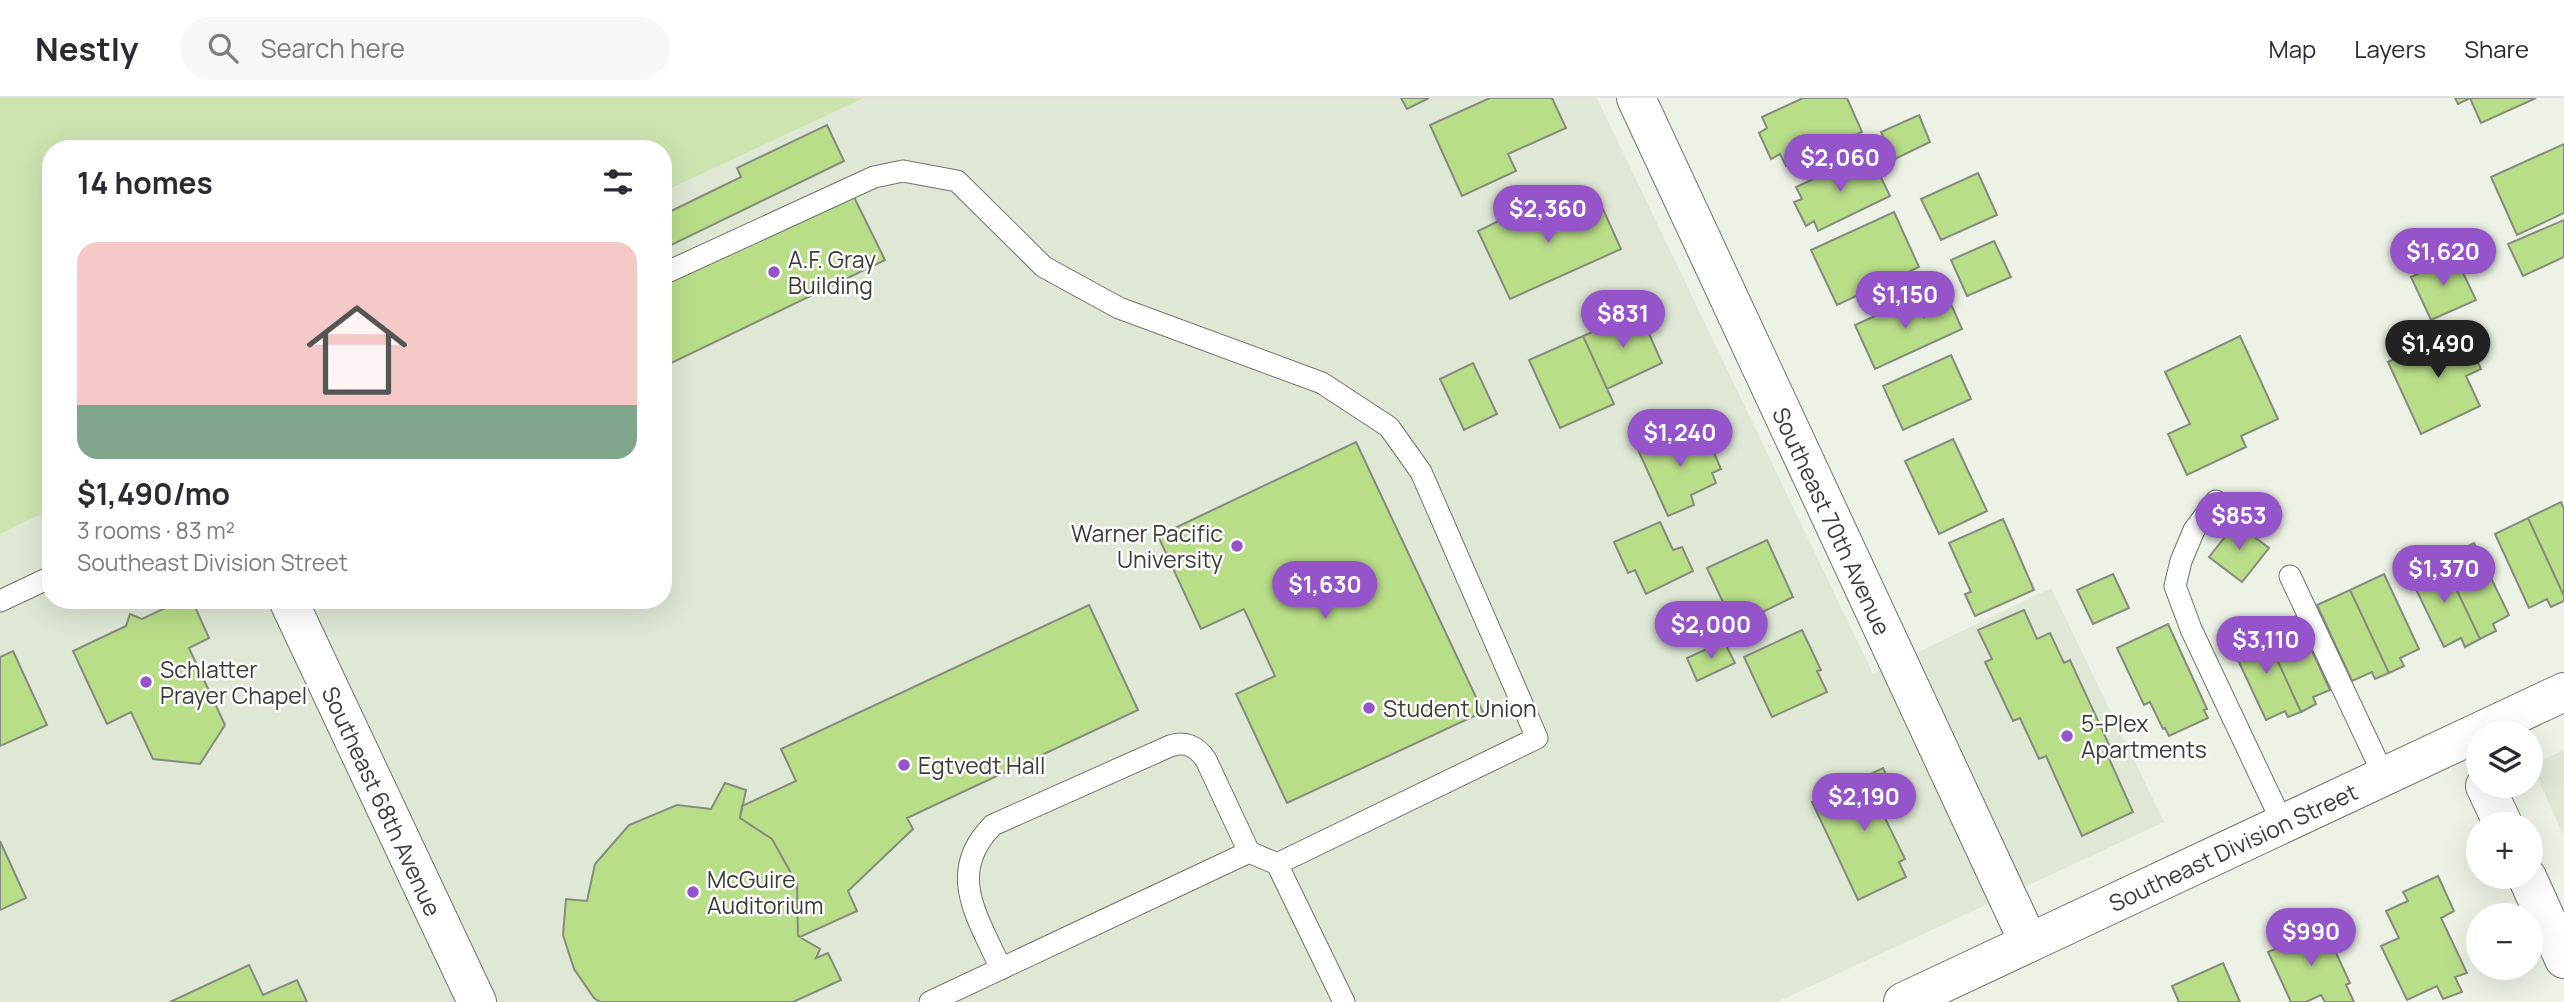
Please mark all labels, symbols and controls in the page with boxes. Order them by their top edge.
search box [180,17,670,80]
text: Nestly [35,26,138,71]
icon: search [204,29,242,67]
text: Search here [260,30,405,66]
text: Map [2269,32,2316,65]
text: Layers [2354,32,2426,65]
text: Share [2464,32,2529,65]
pin: $2,060 [1783,134,1897,194]
text: $2,060 [1800,141,1880,173]
text: 14 homes [77,162,213,203]
icon: filters [599,163,637,201]
pin: $2,360 [1491,186,1605,245]
text: $2,360 [1509,192,1587,224]
pin: $1,620 [2386,228,2500,288]
text: $1,620 [2406,235,2480,267]
place label: A.F. Gray Building [788,243,876,301]
marker: A.F. Gray Building [766,264,782,280]
pin: $1,150 [1848,272,1962,331]
text: $1,150 [1872,278,1938,310]
icon: home [294,287,420,413]
pin: $831 [1582,290,1664,350]
text: $831 [1597,297,1649,329]
pin: $1,490 [2381,320,2495,380]
text: $1,490 [2401,327,2475,359]
street label: Southeast 70th Avenue [1765,402,1899,640]
pin: $1,240 [1623,410,1737,469]
text: $1,240 [1644,416,1716,448]
text: $1,490/mo [77,473,230,514]
pin: $853 [2198,492,2280,552]
text: $853 [2211,499,2267,531]
text: 3 rooms · 83 m² [77,514,235,546]
place label: Warner Pacific University [1071,517,1223,575]
marker: Warner Pacific University [1229,538,1245,554]
text: Southeast Division Street [77,546,348,578]
pin: $1,370 [2387,546,2501,605]
text: $1,370 [2408,552,2480,584]
pin: $1,630 [1268,561,1382,621]
text: $1,630 [1288,568,1362,600]
pin: $2,000 [1654,602,1768,661]
text: $2,000 [1671,608,1751,640]
pin: $3,110 [2209,616,2323,676]
text: $3,110 [2232,623,2300,655]
place label: Schlatter Prayer Chapel [160,653,307,711]
marker: Schlatter Prayer Chapel [138,674,154,690]
street label: Southeast 68th Avenue [315,681,449,921]
place label: Student Union [1383,692,1537,724]
marker: Student Union [1361,700,1377,716]
place label: 5-Plex Apartments [2081,707,2207,765]
map controls [2466,721,2543,980]
button: layers [2466,721,2543,798]
marker: 5-Plex Apartments [2059,728,2075,744]
place label: Egtvedt Hall [918,749,1045,781]
marker: Egtvedt Hall [896,757,912,773]
pin: $2,190 [1807,774,1921,833]
street label: Southeast Division Street [2103,775,2363,919]
text: $2,190 [1828,780,1900,812]
button: + [2466,812,2543,889]
place label: McGuire Auditorium [707,863,823,921]
marker: McGuire Auditorium [685,884,701,900]
button: − [2466,903,2543,980]
pin: $990 [2270,908,2352,968]
text: $990 [2282,915,2340,947]

